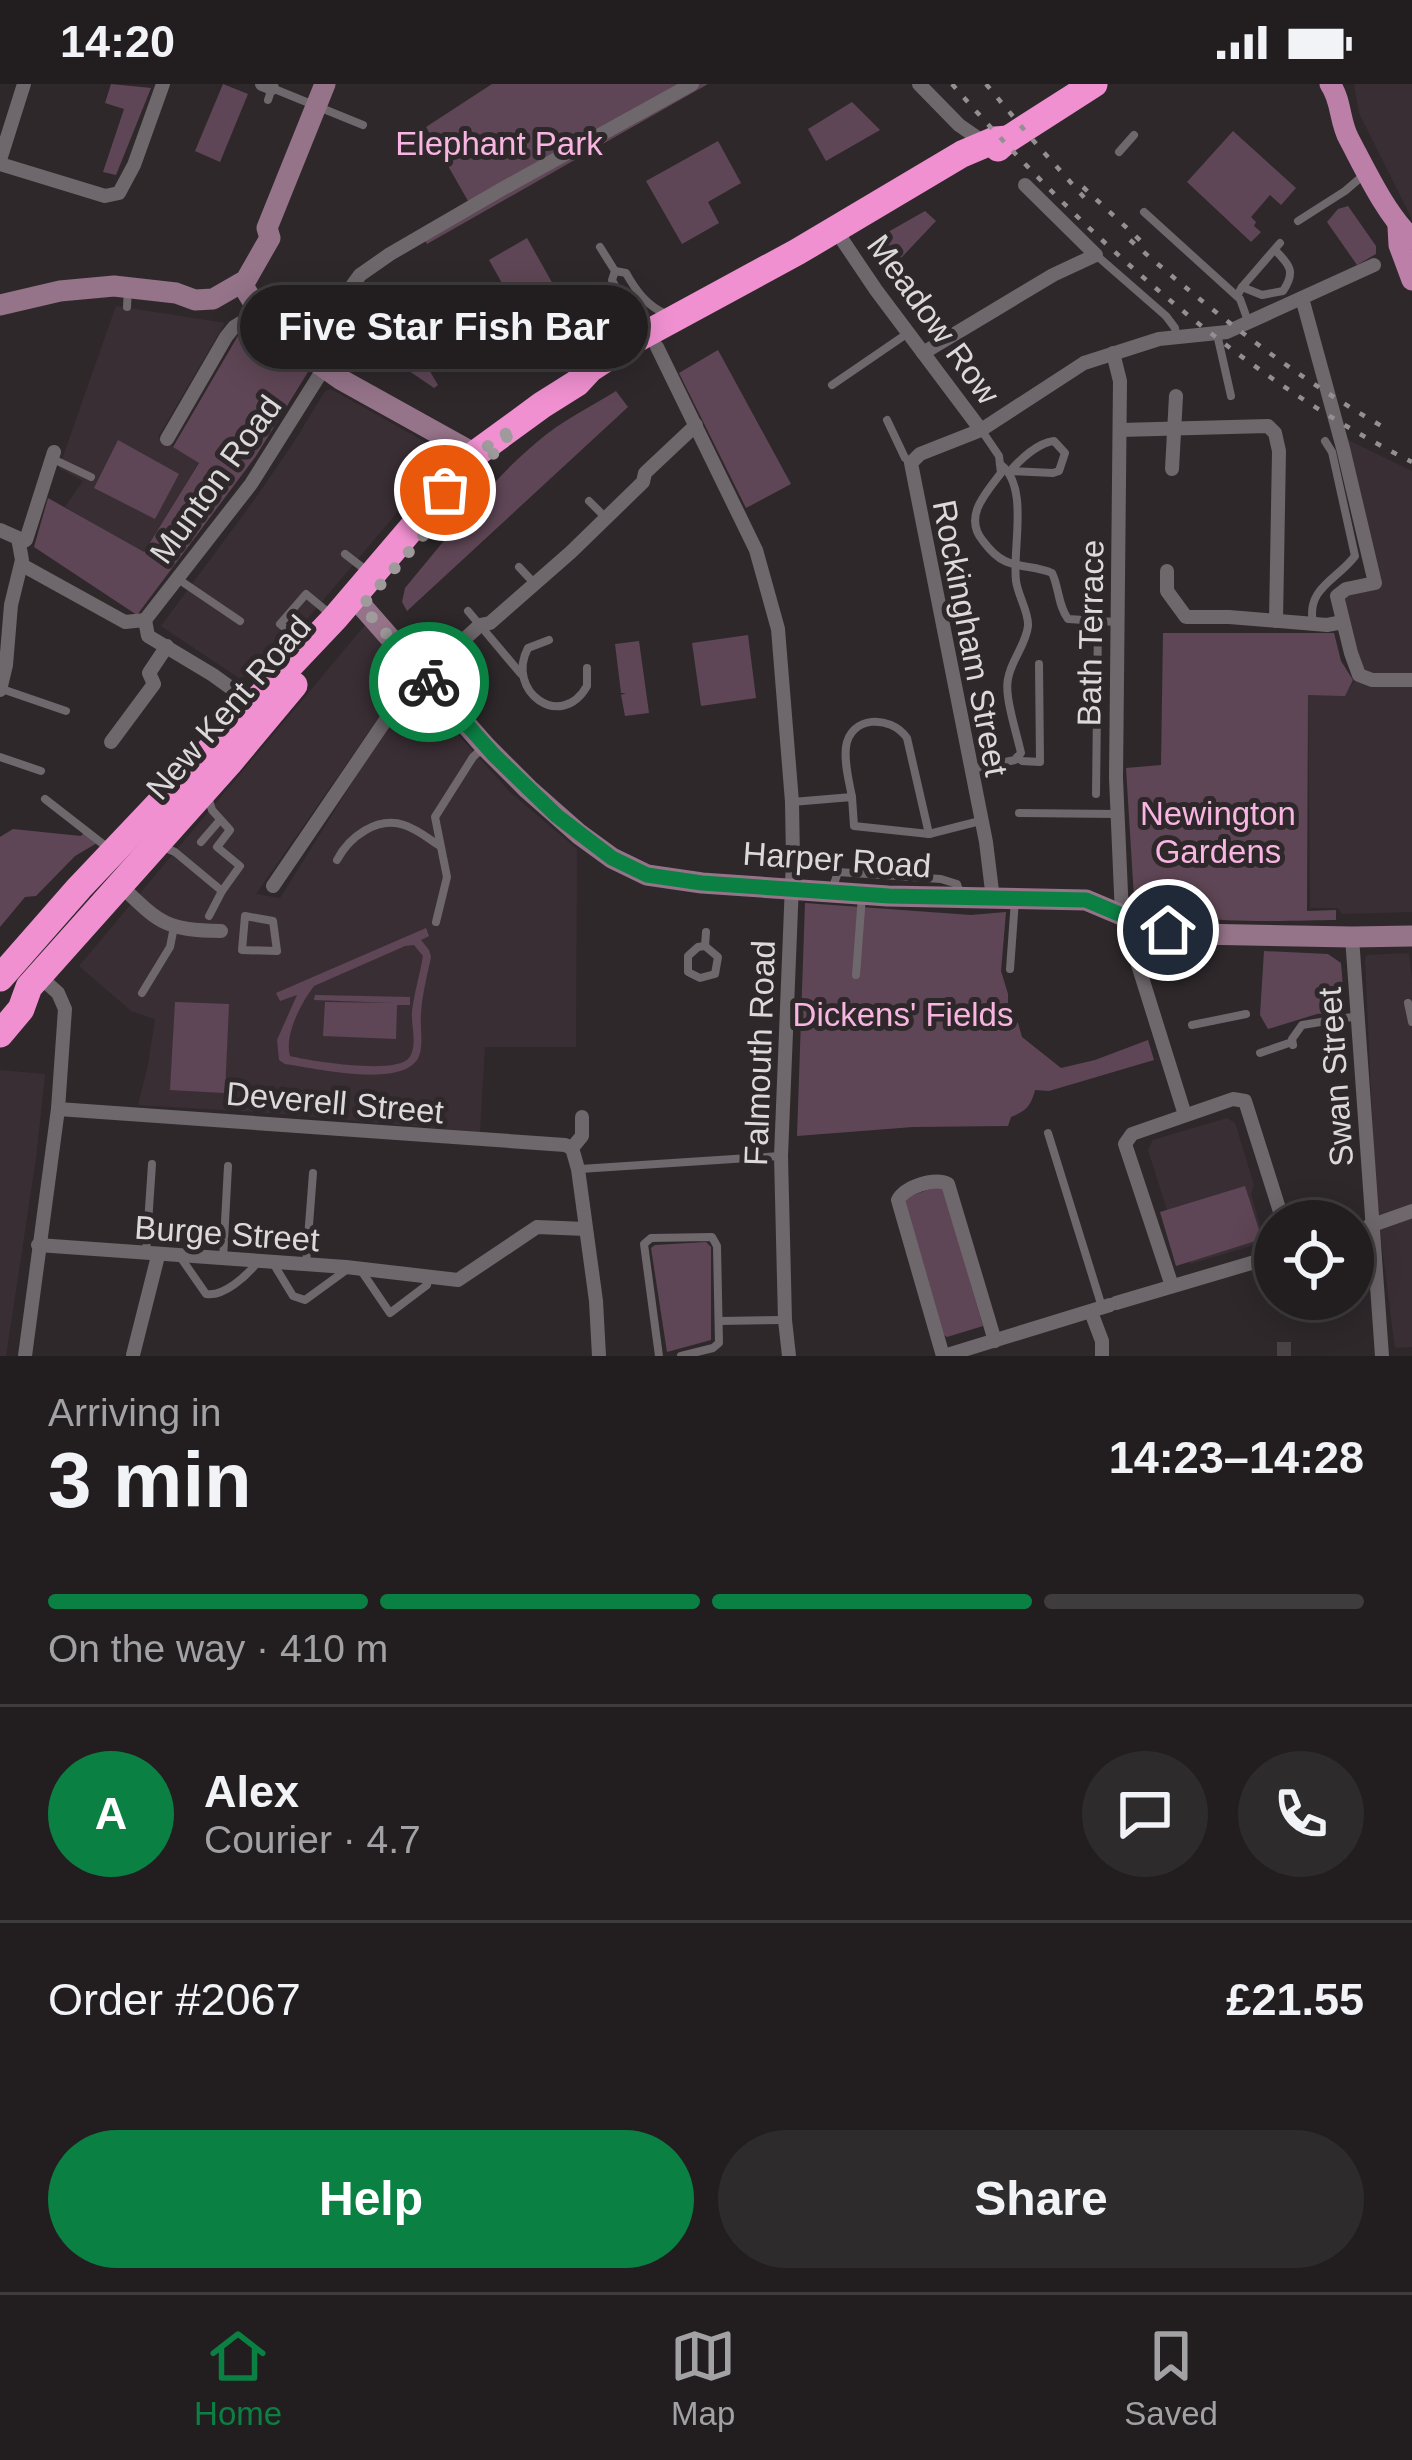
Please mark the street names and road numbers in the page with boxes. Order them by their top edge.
street label: Meadow Row [860,228,1007,411]
street label: Munton Road [142,388,289,570]
street label: Rockingham Street [926,497,1015,779]
street label: Bath Terrace [1070,539,1111,727]
street label: New Kent Road [139,608,318,807]
street label: Harper Road [741,834,932,885]
street label: Falmouth Road [737,940,782,1166]
street label: Swan Street [1311,986,1360,1168]
street label: Deverell Street [225,1075,445,1130]
street label: Burge Street [133,1209,321,1258]

